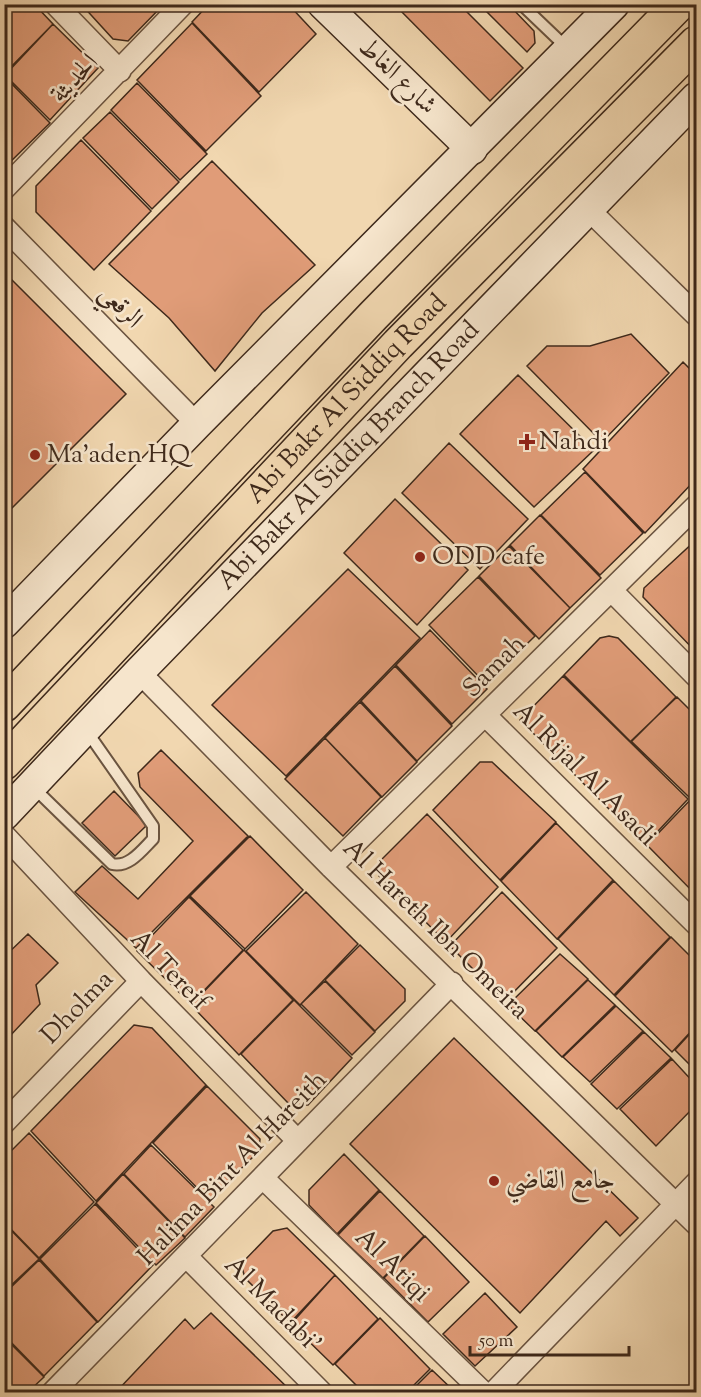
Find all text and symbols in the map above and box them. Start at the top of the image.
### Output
street label: شارع الغاط [349,30,445,125]
street label: الحديثة [42,46,108,112]
street label: الرقعي [87,276,150,340]
street label: Abi Bakr Al Siddiq Road [238,286,456,512]
street label: Abi Bakr Al Siddiq Branch Road [209,312,489,599]
place label: Nahdi [539,424,609,461]
marker: Nahdi [520,435,534,449]
place label: Ma'aden HQ [47,437,193,474]
marker: Ma'aden HQ [28,448,42,462]
place label: ODD cafe [432,539,545,576]
marker: ODD cafe [413,550,427,564]
street label: Samah [455,627,535,707]
street label: Al Rijal Al Asadi [503,694,665,856]
street label: Al Hareth Ibn Omeira [334,831,536,1029]
street label: Al Tereif [121,922,218,1021]
street label: Dholma [33,963,123,1053]
street label: Halima Bint Al Hareith [130,1063,336,1275]
place label: جامع القاضي [506,1163,615,1203]
marker: جامع القاضي [487,1174,501,1188]
street label: Al Atiqi [346,1220,438,1312]
street label: Al Madabi' [215,1248,329,1362]
scale bar [470,1319,629,1357]
text: 50 m [478,1329,514,1355]

